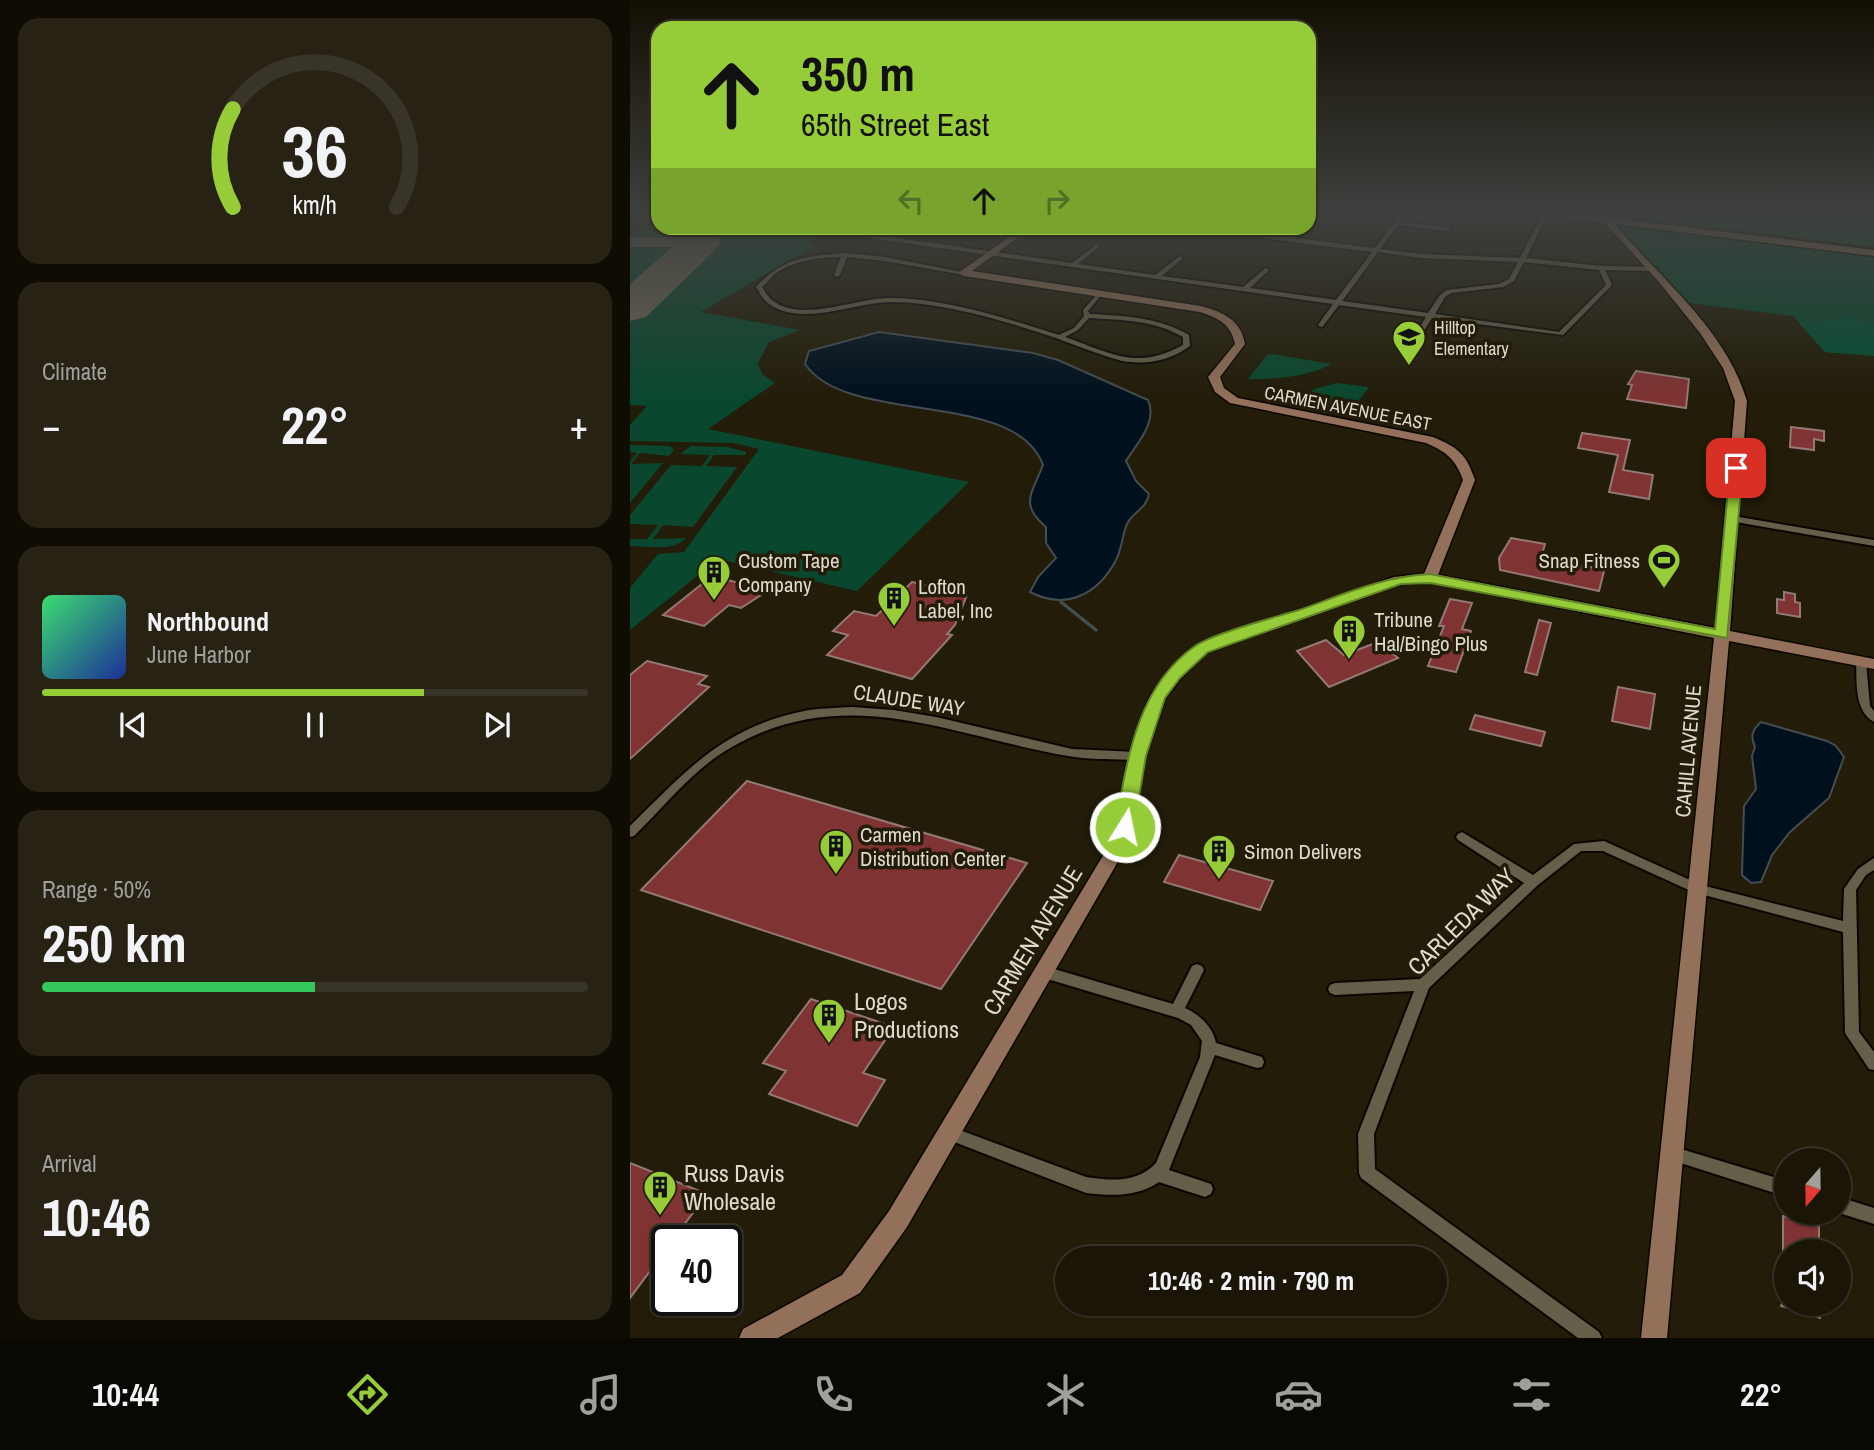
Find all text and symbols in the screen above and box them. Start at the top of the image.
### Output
text: 350 m [801,40,915,106]
icon: ahead [686,49,777,140]
text: 36 [282,102,348,200]
text: 65th Street East [801,103,989,146]
icon: left [892,182,930,220]
icon: ahead [965,182,1003,220]
icon: right [1038,182,1076,220]
text: km/h [293,188,337,222]
place label: Hilltop Elementary [1434,315,1509,361]
school or university icon: Hilltop Elementary [1390,318,1428,367]
text: Climate [42,356,107,387]
street label: CARMEN AVENUE EAST [1262,380,1434,436]
text: 22° [281,390,349,460]
text: − [42,400,60,451]
text: + [570,400,588,451]
pin [1706,438,1766,498]
icon: arrive [1717,449,1755,487]
sports icon: Snap Fitness [1645,541,1683,590]
place label: Custom Tape Company [738,546,840,599]
place label: Snap Fitness [1539,546,1640,575]
building icon: Custom Tape Company [695,553,733,602]
place label: Lofton Label, Inc [918,572,993,625]
building icon: Lofton Label, Inc [875,579,913,628]
text: Northbound [147,604,269,639]
place label: Tribune Hal/Bingo Plus [1374,605,1488,658]
building icon: Tribune Hal/Bingo Plus [1330,612,1368,661]
text: June Harbor [147,639,251,670]
street label: CLAUDE WAY [851,677,967,723]
street label: CAHILL AVENUE [1668,683,1708,819]
icon: previous [114,706,152,744]
icon: pause [296,706,334,744]
icon: next [478,706,516,744]
position arrow [1088,790,1162,864]
place label: Carmen Distribution Center [860,820,1006,873]
building icon: Carmen Distribution Center [817,827,855,876]
building icon: Simon Delivers [1200,832,1238,881]
place label: Simon Delivers [1244,837,1362,866]
street label: CARMEN AVENUE [975,859,1089,1021]
street label: CARLEDA WAY [1400,860,1522,982]
text: Range · 50% [42,874,151,905]
text: 250 km [42,908,187,978]
place label: Logos Productions [854,985,959,1045]
building icon: Logos Productions [810,996,848,1045]
text: Arrival [42,1148,97,1179]
north arrow [1774,1148,1852,1225]
map controls [1774,1148,1851,1316]
place label: Russ Davis Wholesale [684,1157,785,1217]
building icon: Russ Davis Wholesale [641,1168,679,1217]
text: 10:46 [42,1182,151,1252]
speed limit sign: 40 [651,1225,742,1316]
button: sound [1774,1239,1851,1316]
text: 10:46 · 2 min · 790 m [1148,1263,1354,1298]
icon: directions [343,1370,392,1419]
icon: music [576,1370,625,1419]
icon: phone [809,1370,858,1419]
icon: climate [1041,1370,1090,1419]
icon: car [1274,1370,1323,1419]
icon: filters [1507,1370,1556,1419]
text: 10:44 [92,1373,159,1416]
text: 22° [1740,1373,1782,1416]

